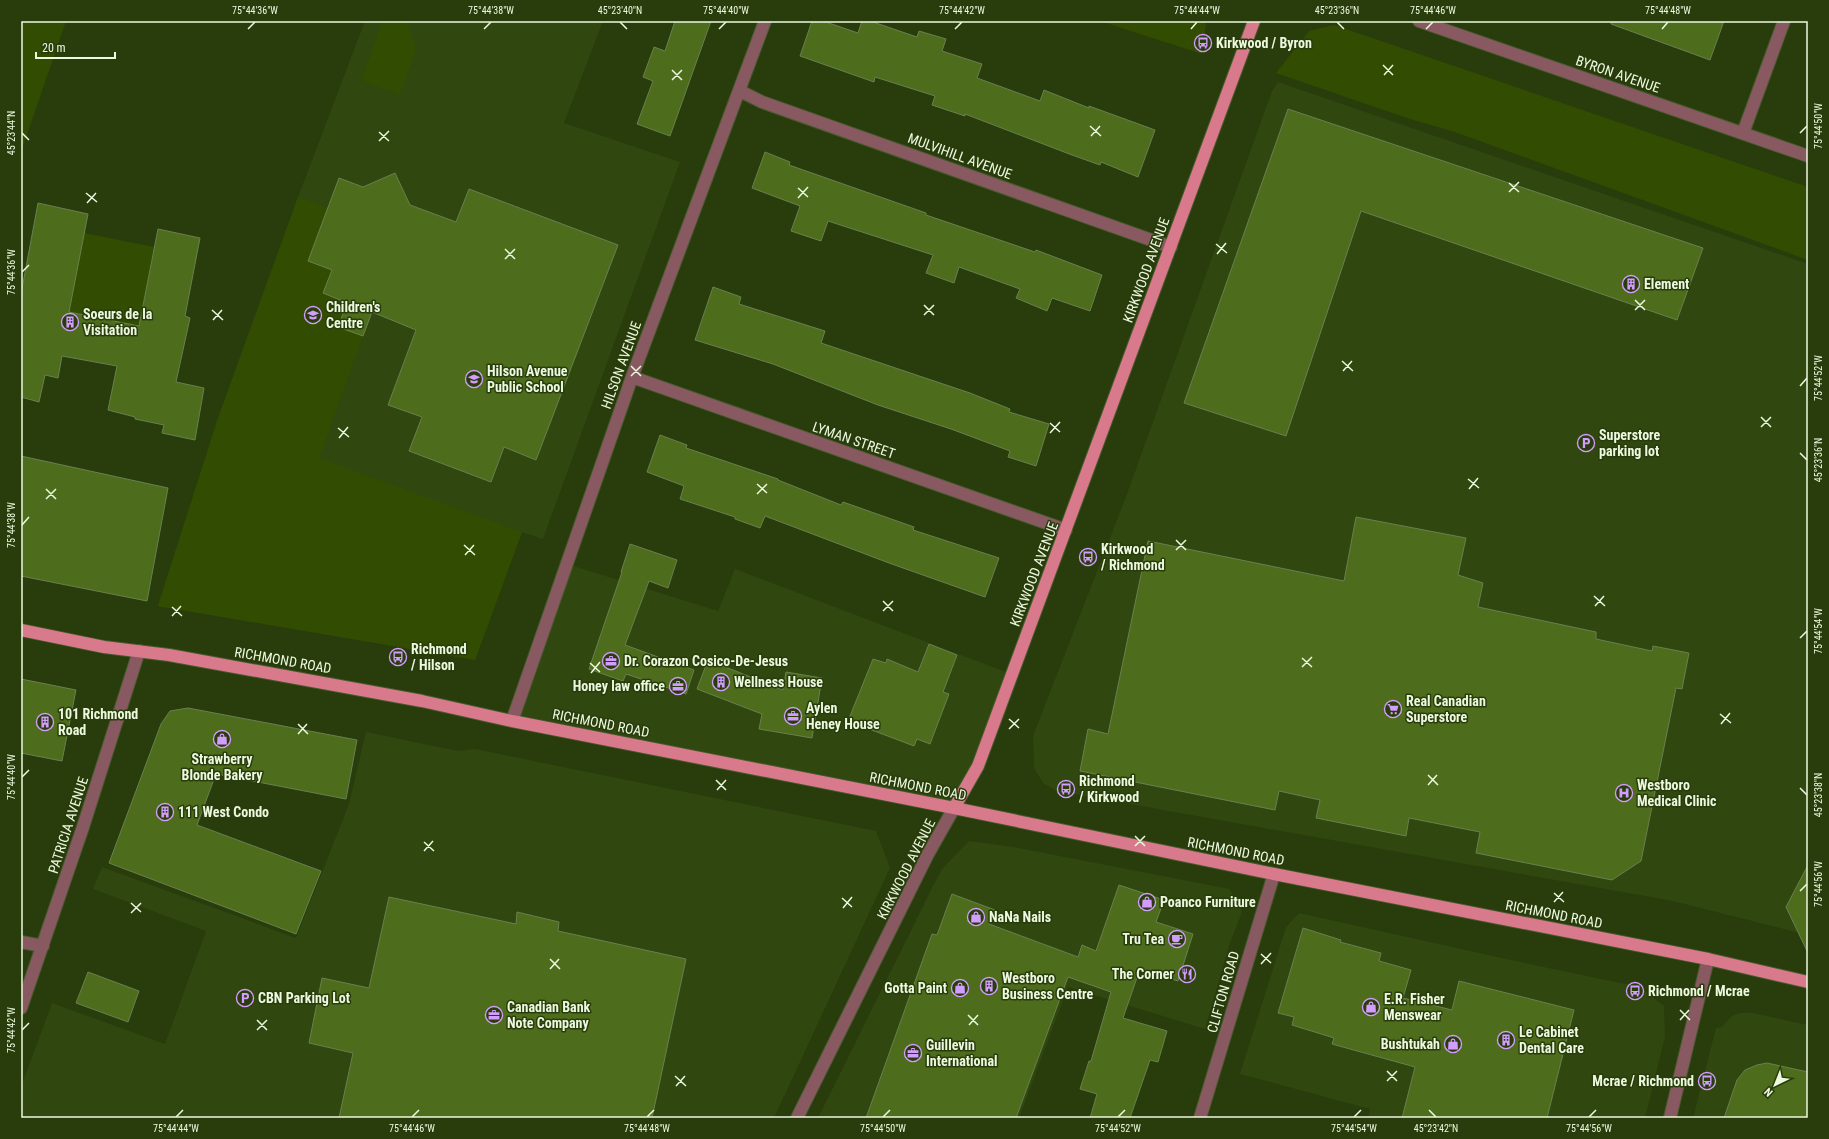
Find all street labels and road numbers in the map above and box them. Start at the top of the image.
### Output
street label: BYRON AVENUE [1574,52,1662,96]
street label: MULVIHILL AVENUE [906,130,1014,182]
street label: KIRKWOOD AVENUE [1120,215,1172,325]
street label: HILSON AVENUE [598,319,644,411]
street label: LYMAN STREET [811,418,897,462]
street label: KIRKWOOD AVENUE [1007,519,1061,629]
street label: RICHMOND ROAD [233,644,333,676]
street label: RICHMOND ROAD [551,706,651,740]
street label: RICHMOND ROAD [868,769,968,803]
street label: PATRICIA AVENUE [45,775,91,875]
street label: KIRKWOOD AVENUE [874,816,938,922]
street label: RICHMOND ROAD [1186,834,1286,868]
street label: RICHMOND ROAD [1504,897,1604,931]
street label: CLIFTON ROAD [1204,949,1242,1035]

